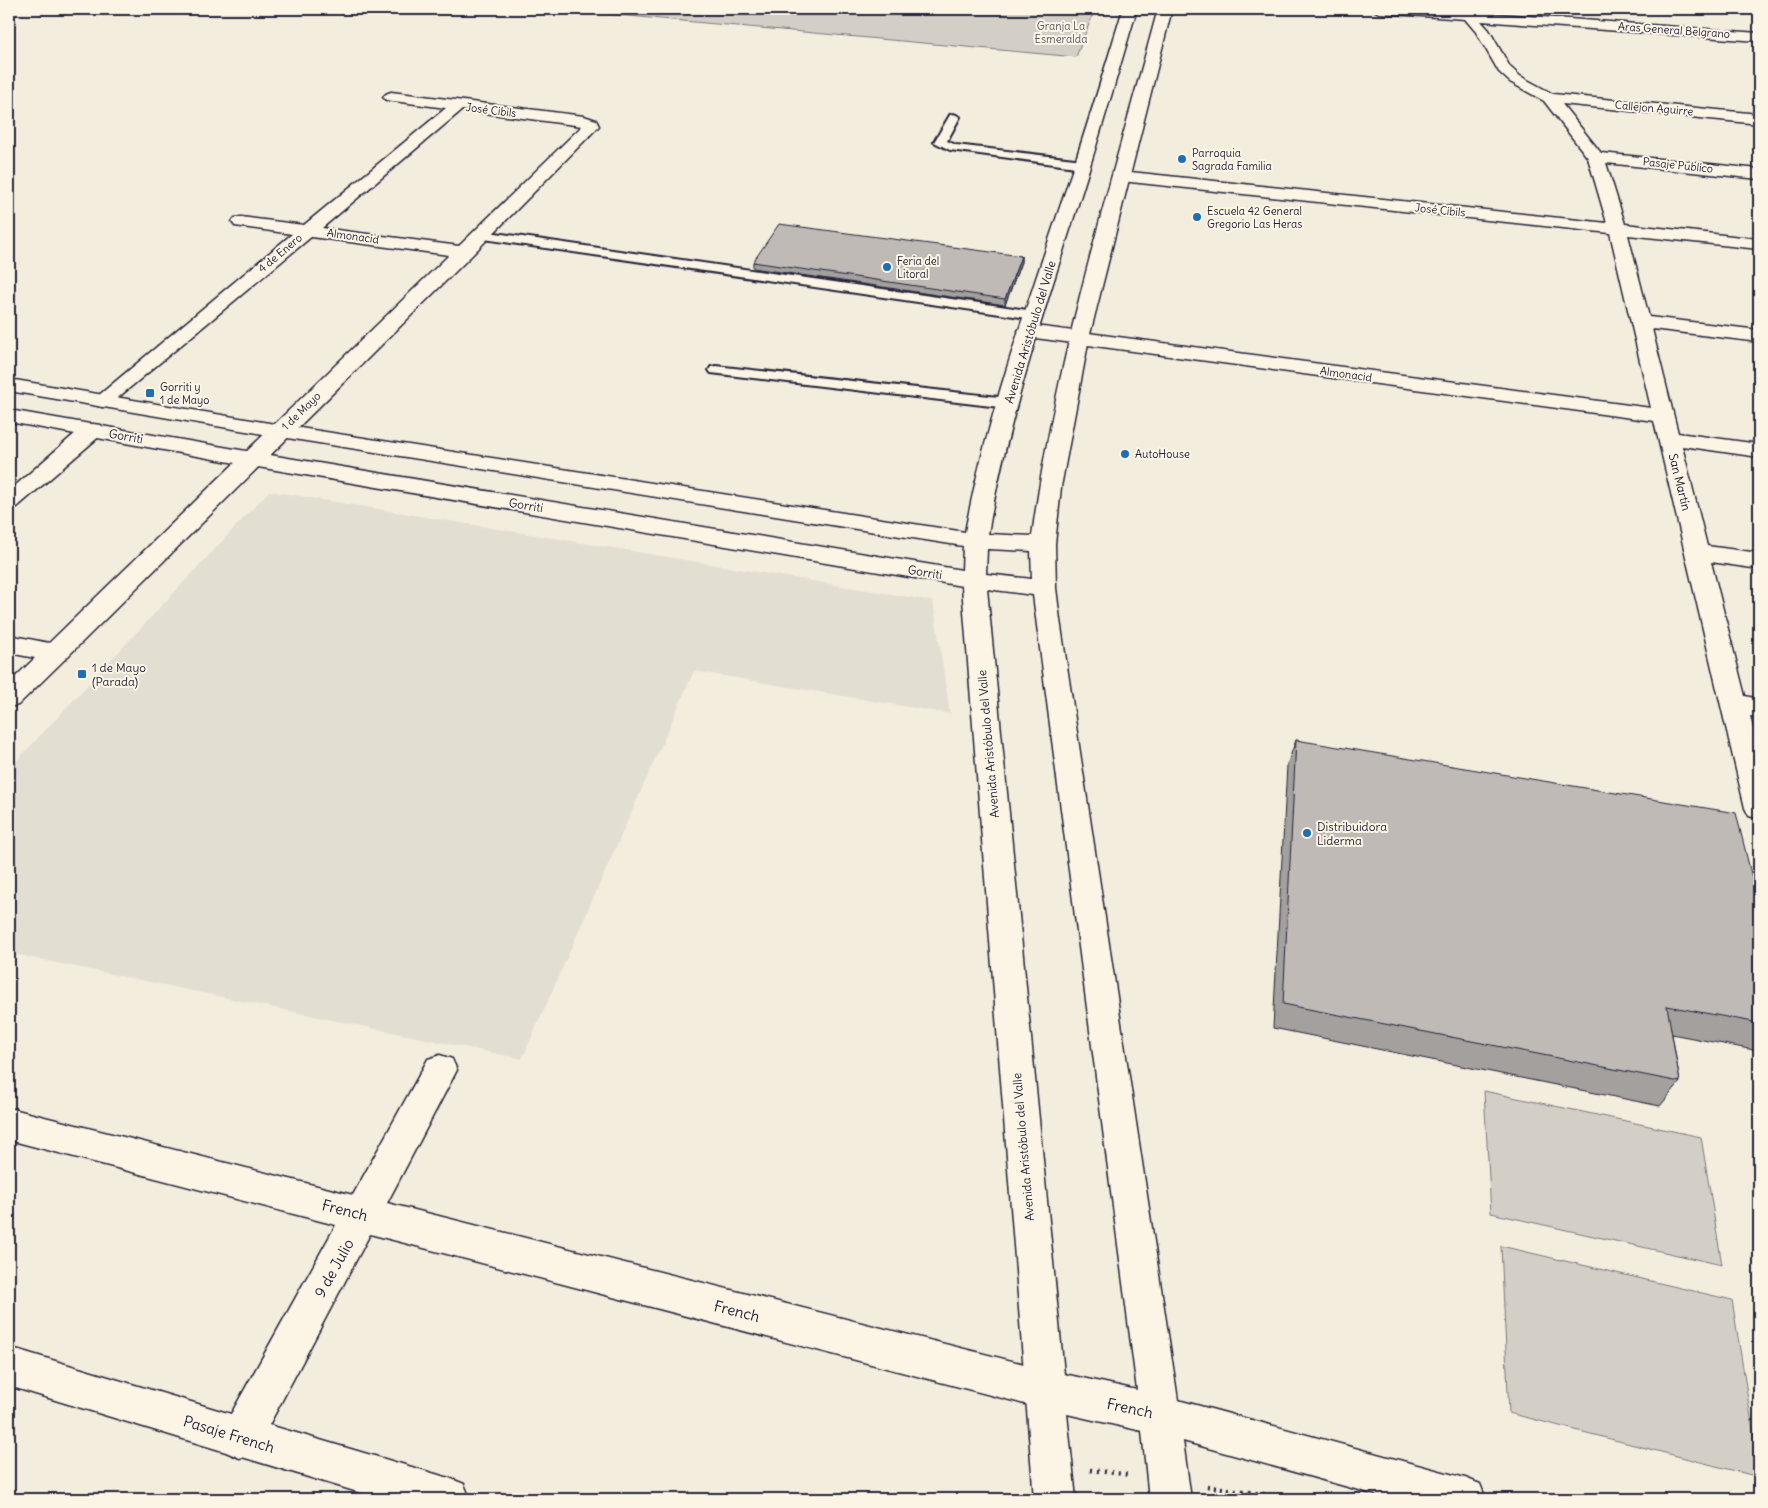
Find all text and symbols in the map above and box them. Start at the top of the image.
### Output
park label: Granja La Esmeralda [1035,19,1087,46]
street label: Aras General Belgrano [1618,19,1730,41]
street label: Callejon Aguirre [1614,98,1694,118]
street label: José Cibils [465,100,517,120]
place label: Parroquia Sagrada Familia [1192,146,1272,173]
marker: Parroquia Sagrada Familia [1176,153,1188,165]
street label: Pasaje Publico [1642,154,1714,176]
street label: José Cibils [1414,200,1466,220]
place label: Escuela 42 General Gregorio Las Heras [1207,204,1302,231]
marker: Escuela 42 General Gregorio Las Heras [1191,211,1203,223]
street label: Almonacid [326,225,380,247]
street label: 4 de Enero [255,231,305,275]
place label: Feria del Litoral [897,254,939,281]
street label: Avenida Aristóbulo del Valle [1001,259,1059,405]
marker: Feria del Litoral [881,261,893,273]
street label: Almonacid [1319,363,1373,385]
place label: Gorriti y 1 de Mayo [160,380,209,407]
marker: Gorriti y 1 de Mayo [144,387,156,399]
street label: 1 de Mayo [278,389,324,433]
street label: Gorriti [108,426,144,446]
place label: AutoHouse [1135,447,1190,461]
marker: AutoHouse [1119,448,1131,460]
street label: San Martín [1666,452,1694,512]
street label: Gorriti [508,495,544,515]
street label: Gorriti [907,562,943,582]
place label: 1 de Mayo (Parada) [92,660,146,689]
marker: 1 de Mayo (Parada) [76,668,88,680]
street label: Avenida Aristóbulo del Valle [974,669,1002,819]
place label: Distribuidora Liderma [1317,819,1387,848]
marker: Distribuidora Liderma [1301,827,1313,839]
street label: Avenida Aristóbulo del Valle [1009,1072,1037,1222]
street label: French [320,1195,370,1225]
street label: 9 de Julio [310,1235,358,1301]
street label: French [712,1296,762,1326]
street label: French [1105,1394,1155,1422]
street label: Pasaje French [181,1411,277,1457]

